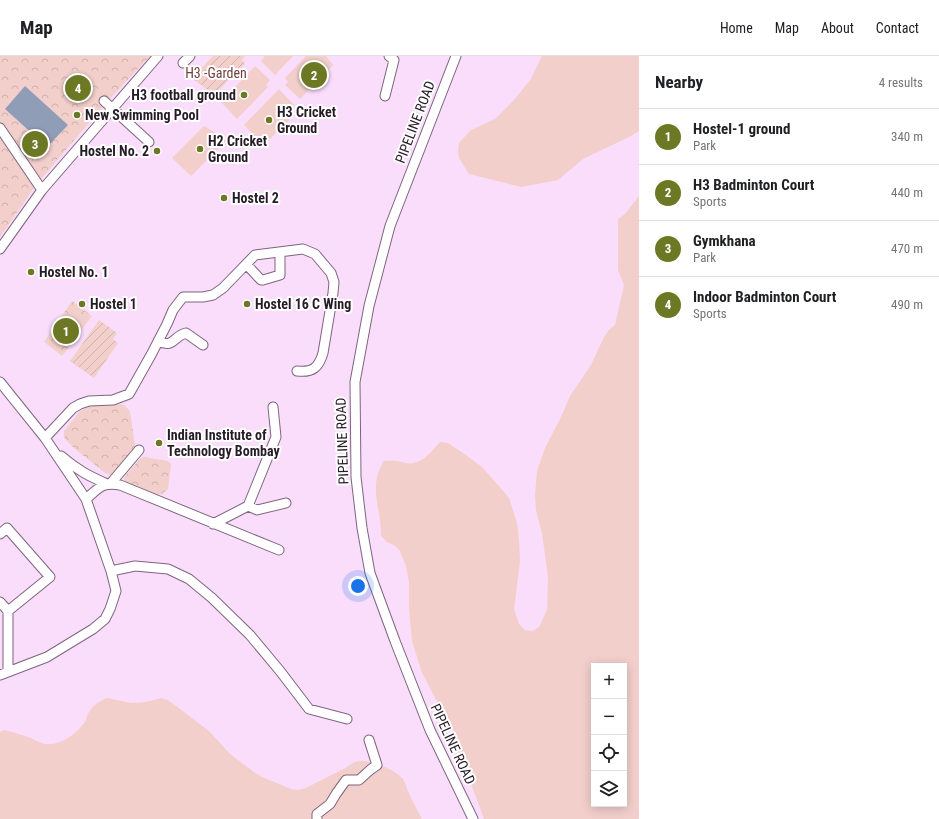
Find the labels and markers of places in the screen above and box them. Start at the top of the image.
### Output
pin: 2 [301,60,327,90]
pin: 4 [65,73,91,103]
place label: H3 football ground [131,87,236,103]
marker: H3 football ground [239,90,249,100]
place label: H3 Cricket Ground [277,104,336,136]
place label: New Swimming Pool [85,107,199,123]
marker: New Swimming Pool [72,110,82,120]
marker: H3 Cricket Ground [264,115,274,125]
pin: 3 [22,129,48,159]
place label: H2 Cricket Ground [208,133,267,165]
place label: Hostel No. 2 [79,143,149,159]
marker: H2 Cricket Ground [195,144,205,154]
marker: Hostel No. 2 [152,146,162,156]
place label: Hostel 2 [232,190,279,206]
marker: Hostel 2 [219,193,229,203]
place label: Hostel No. 1 [39,264,109,280]
marker: Hostel No. 1 [26,267,36,277]
place label: Hostel 1 [90,296,137,312]
place label: Hostel 16 C Wing [255,296,351,312]
marker: Hostel 1 [77,299,87,309]
marker: Hostel 16 C Wing [242,299,252,309]
pin: 1 [53,316,79,346]
place label: Indian Institute of Technology Bombay [167,427,281,459]
marker: Indian Institute of Technology Bombay [154,438,164,448]

